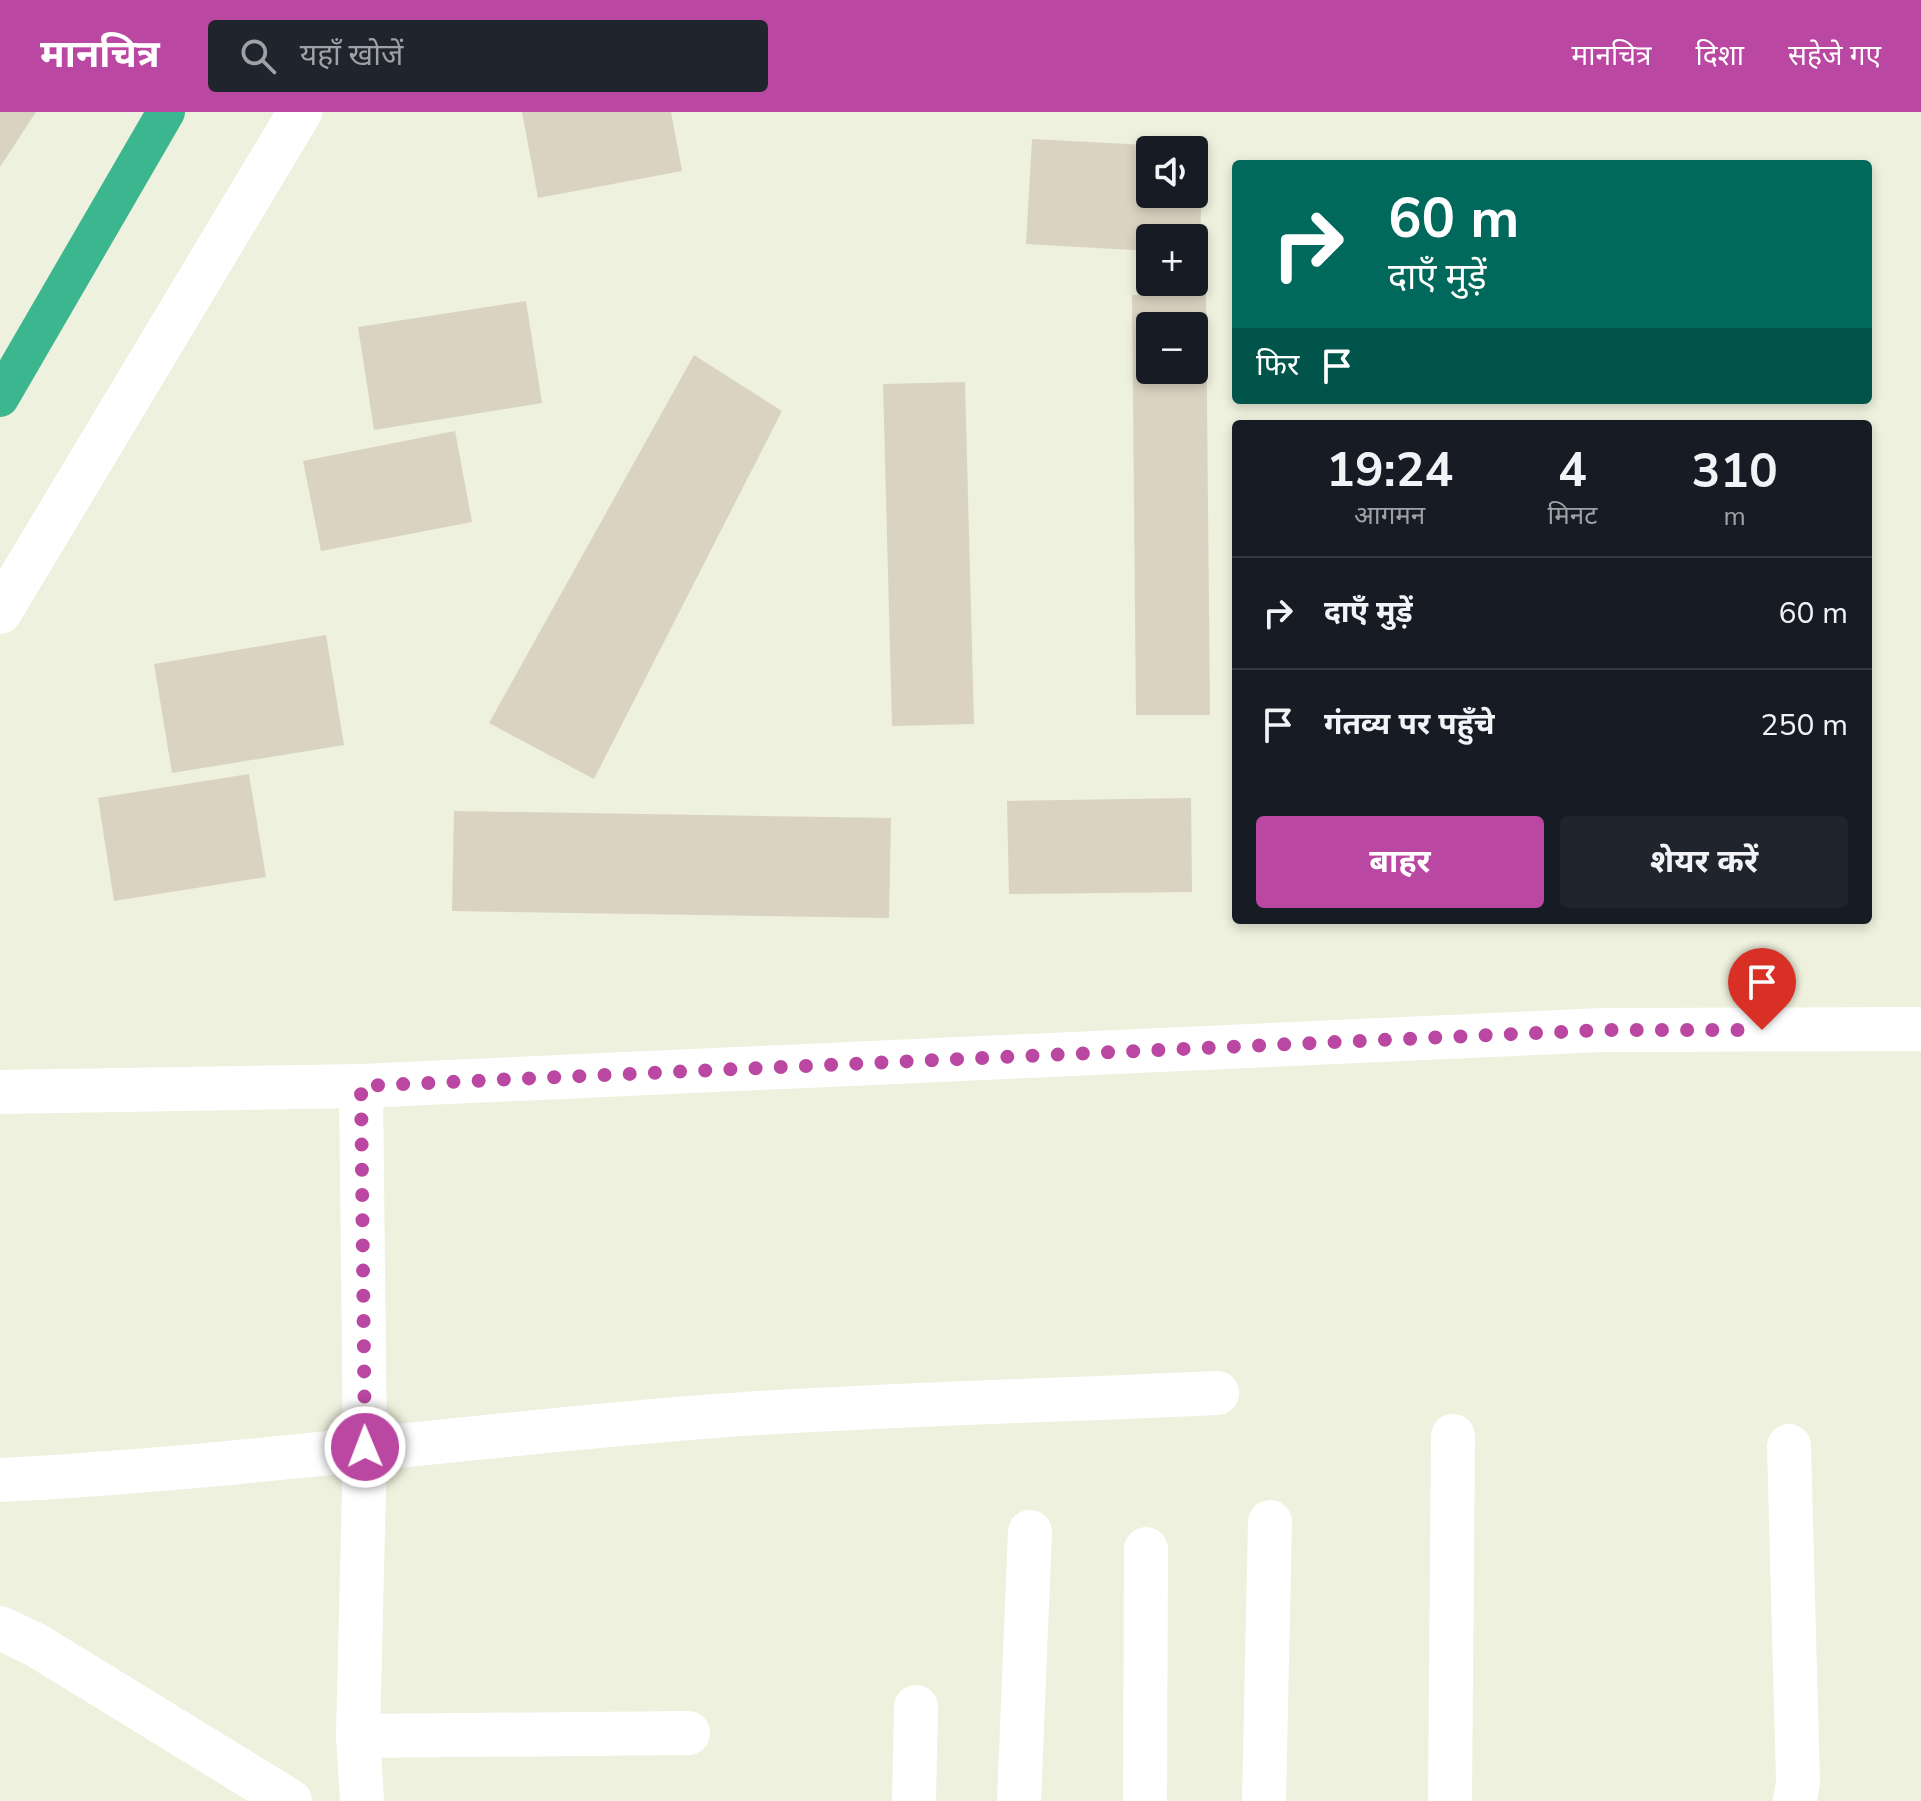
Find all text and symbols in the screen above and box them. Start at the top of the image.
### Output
search box [208,20,768,92]
text: मानचित्र [40,29,160,80]
icon: search [236,34,280,78]
text: यहाँ खोजें [300,35,403,76]
text: मानचित्र [1572,37,1652,75]
text: दिशा [1696,37,1744,75]
text: सहेजे गए [1788,37,1881,75]
map controls [1136,136,1208,384]
button: sound [1136,136,1208,208]
text: 60 m [1388,180,1519,257]
icon: right [1256,192,1360,296]
button: + [1136,224,1208,296]
text: दाएँ मुड़ें [1388,253,1486,302]
button: − [1136,312,1208,384]
icon: arrive [1315,344,1359,388]
text: फिर [1256,345,1299,386]
text: 19:24 [1326,437,1453,503]
text: 4 [1558,437,1587,503]
text: 310 [1691,438,1778,504]
text: आगमन [1354,498,1425,533]
text: मिनट [1547,498,1597,533]
text: m [1723,499,1746,534]
icon: right [1256,591,1300,635]
text: दाएँ मुड़ें [1324,592,1413,633]
text: 60 m [1779,593,1848,634]
icon: arrive [1256,703,1300,747]
text: गंतव्य पर पहुँचे [1324,704,1494,745]
text: 250 m [1761,705,1848,746]
button: बाहर [1256,816,1544,908]
button: शेयर करें [1560,816,1848,908]
pin [1728,948,1796,1030]
icon: arrive [1740,960,1784,1004]
position arrow [323,1405,407,1489]

